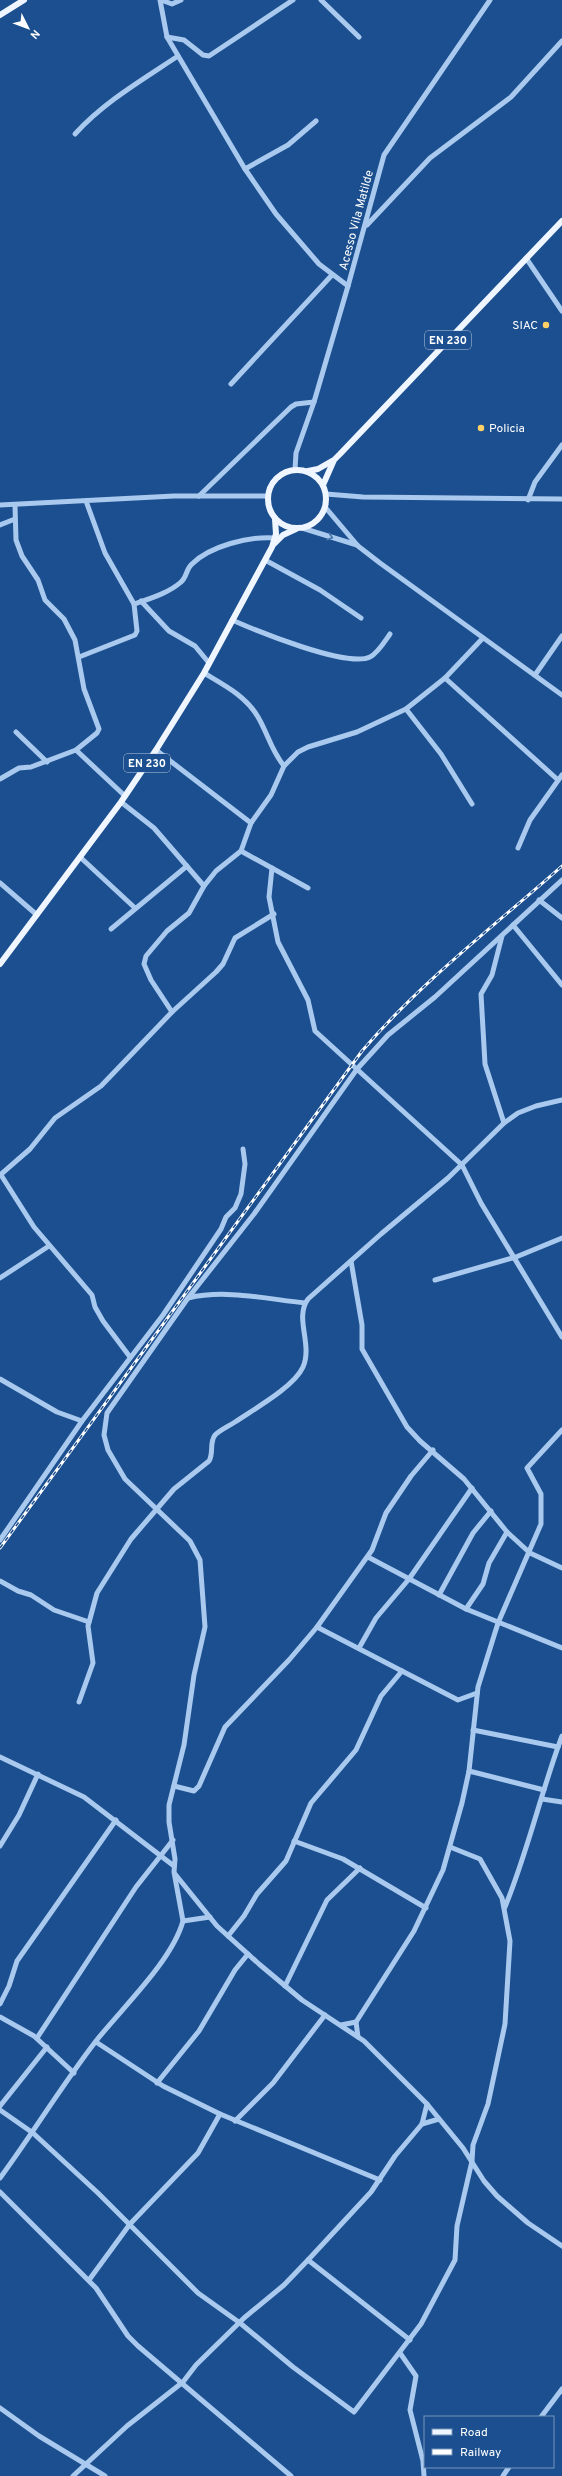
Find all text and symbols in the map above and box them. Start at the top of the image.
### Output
north arrow [8,8,48,48]
text: N [27,26,43,42]
street label: Acesso Vila Matilde [336,168,378,272]
place label: SIAC [512,318,538,334]
marker: SIAC [541,320,551,330]
road number: EN 230 [425,331,471,349]
place label: Policia [489,421,525,437]
marker: Policia [476,423,486,433]
one-way arrow [326,532,333,541]
road number: EN 230 [124,754,170,772]
legend [424,2416,554,2468]
text: Road [460,2425,488,2441]
text: Railway [460,2445,501,2461]

